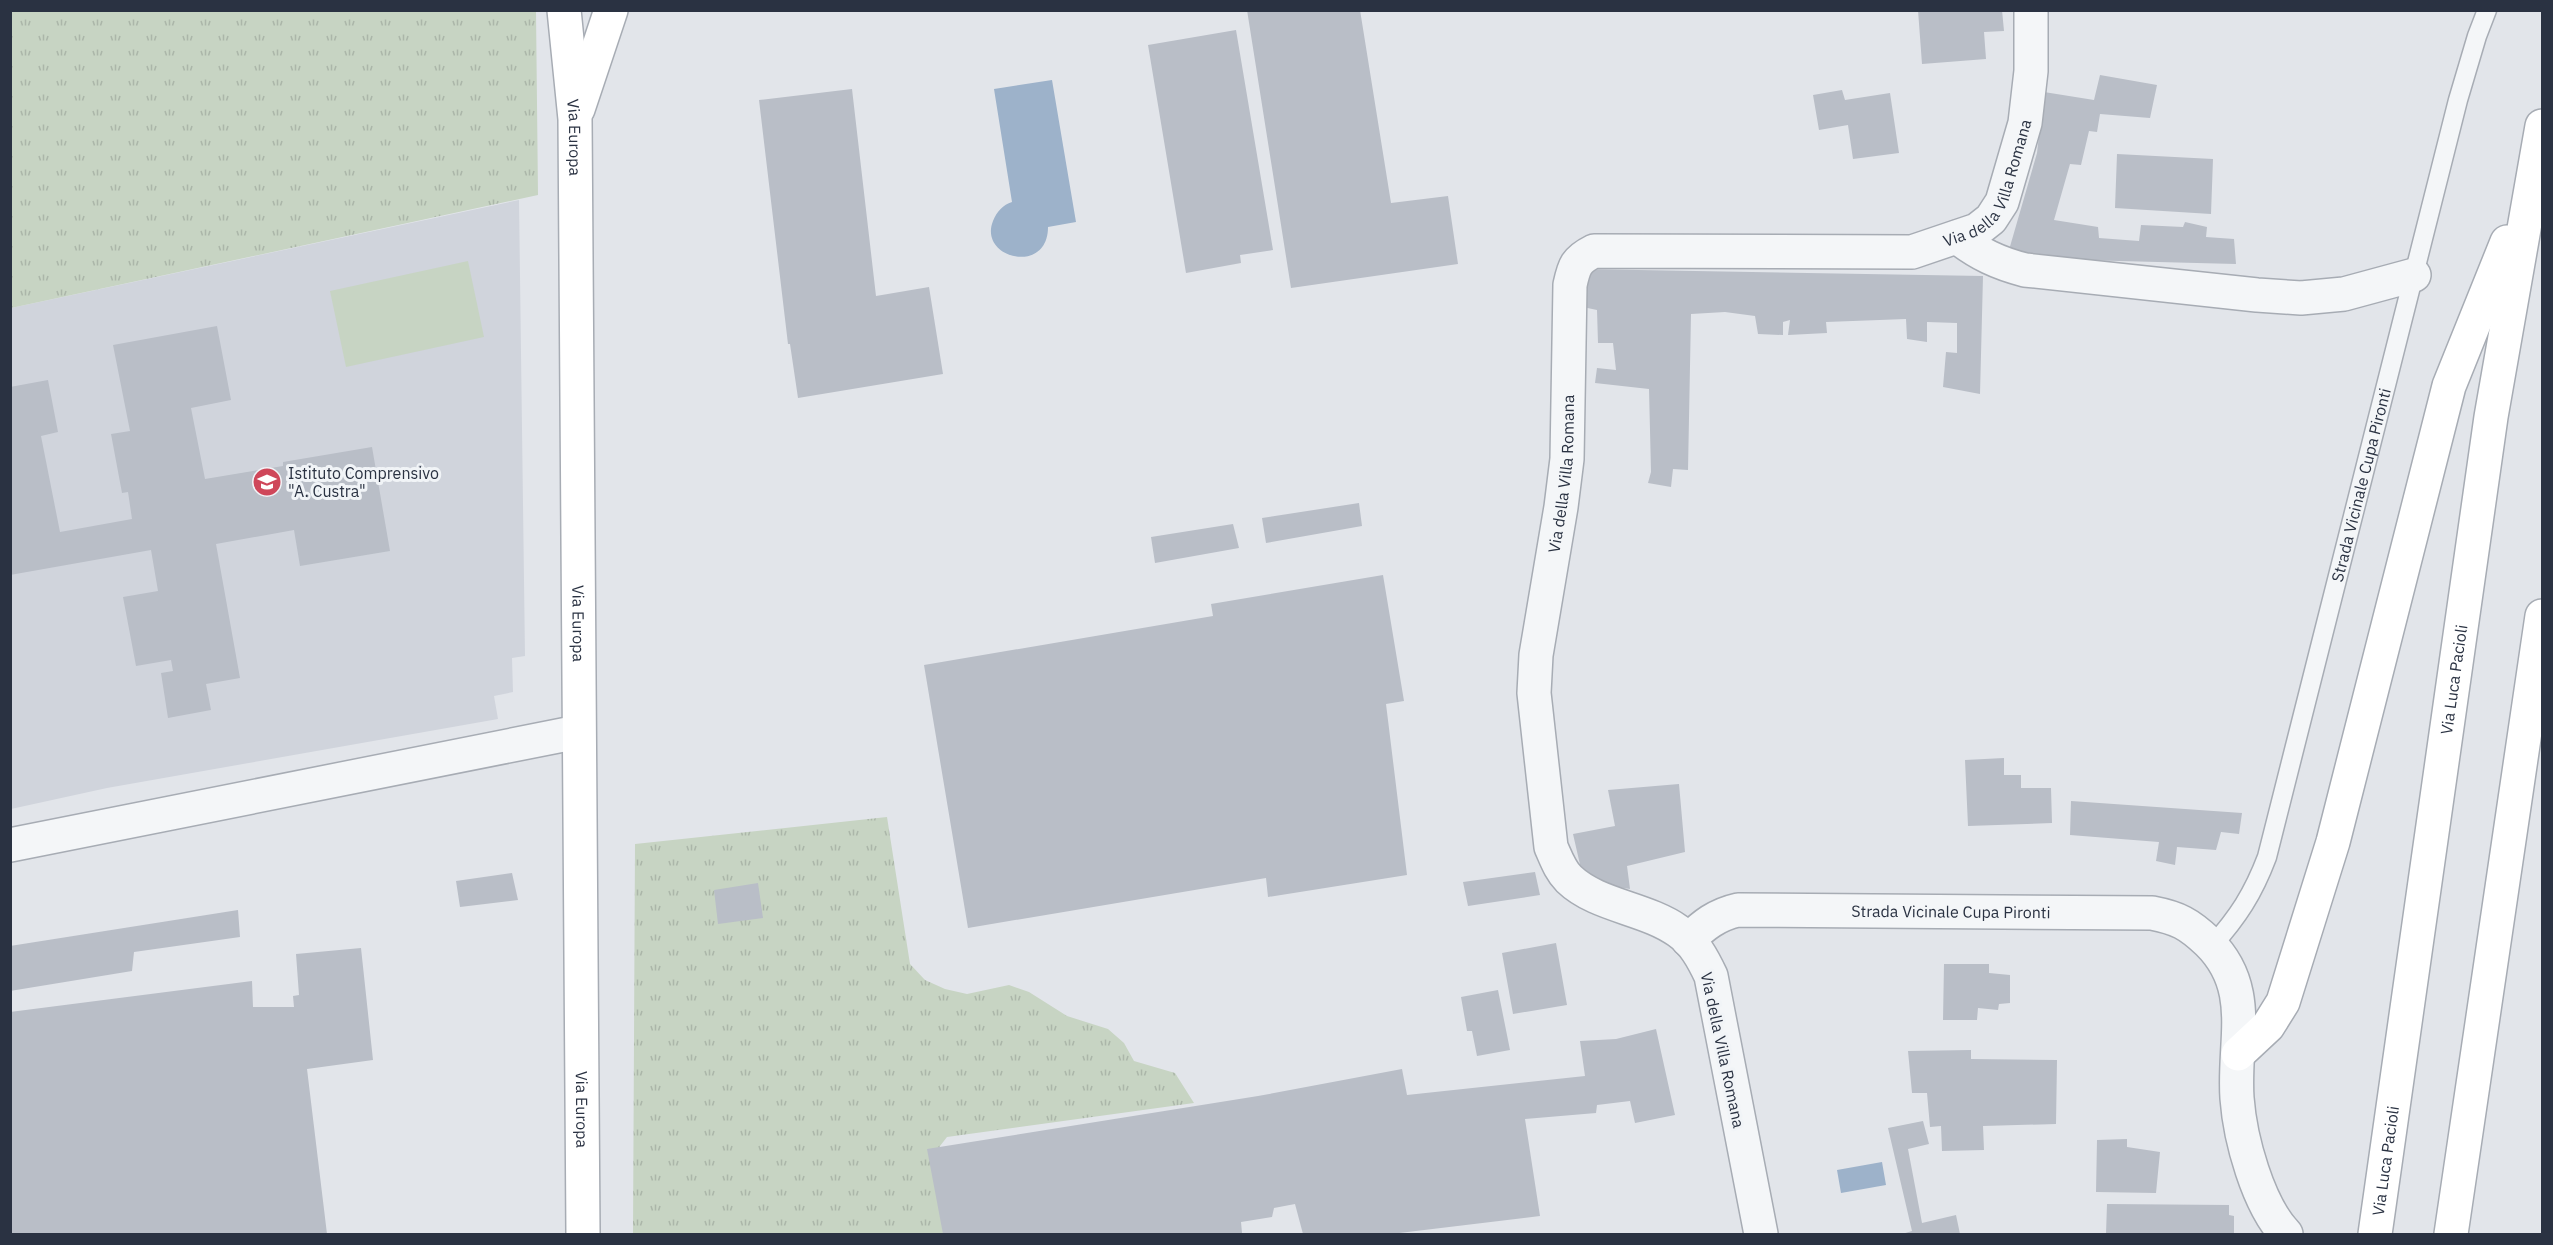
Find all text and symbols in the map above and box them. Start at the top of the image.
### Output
street label: Via Europa [563,98,585,177]
street label: Via della Villa Romana [1940,116,2036,251]
street label: Strada Vicinale Cupa Pironti [2327,386,2395,584]
street label: Via della Villa Romana [1543,394,1578,554]
place label: Istituto Comprensivo "A. Custra" [288,463,439,501]
school or university icon: Istituto Comprensivo "A. Custra" [251,466,283,498]
street label: Via Europa [568,585,589,663]
street label: Via Luca Pacioli [2436,623,2471,736]
street label: Strada Vicinale Cupa Pironti [1851,901,2051,922]
street label: Via della Villa Romana [1697,970,1749,1130]
street label: Via Europa [572,1071,592,1148]
street label: Via Luca Pacioli [2368,1104,2403,1217]

